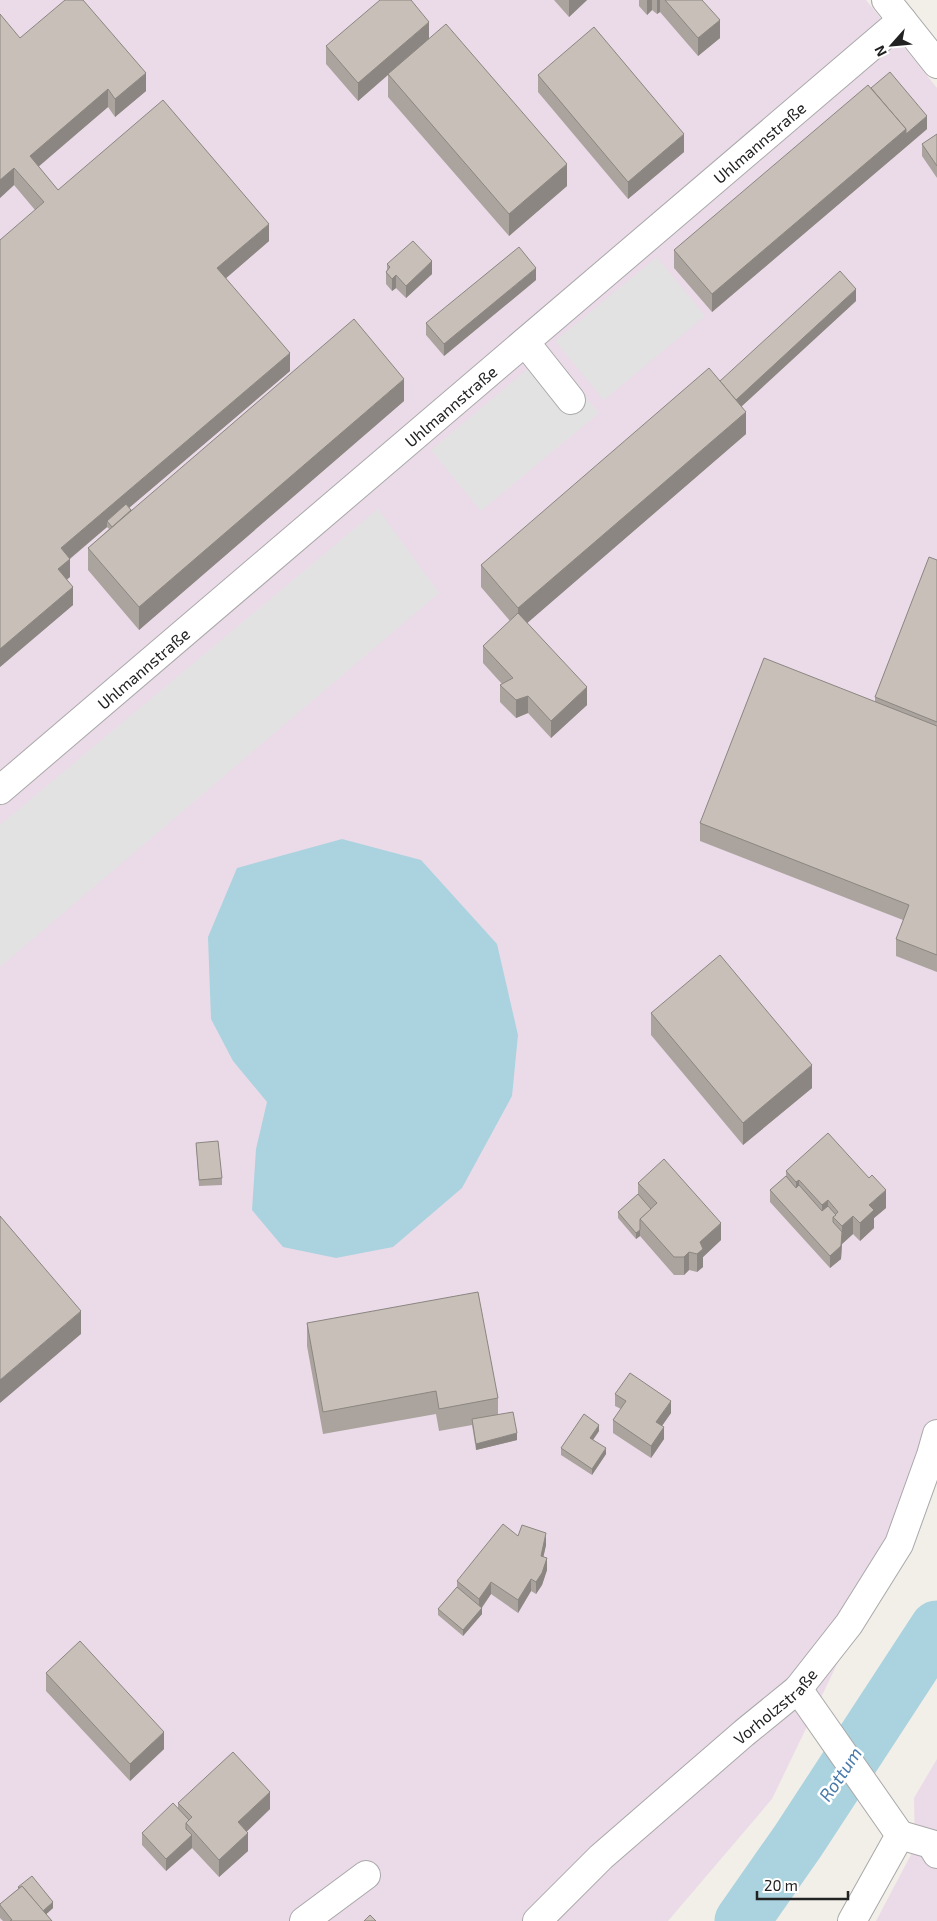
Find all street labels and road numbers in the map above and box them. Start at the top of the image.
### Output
street label: Uhlmannstraße [709,97,809,187]
street label: Uhlmannstraße [400,361,500,450]
street label: Uhlmannstraße [93,623,193,713]
street label: Vorholzstraße [729,1664,820,1748]

